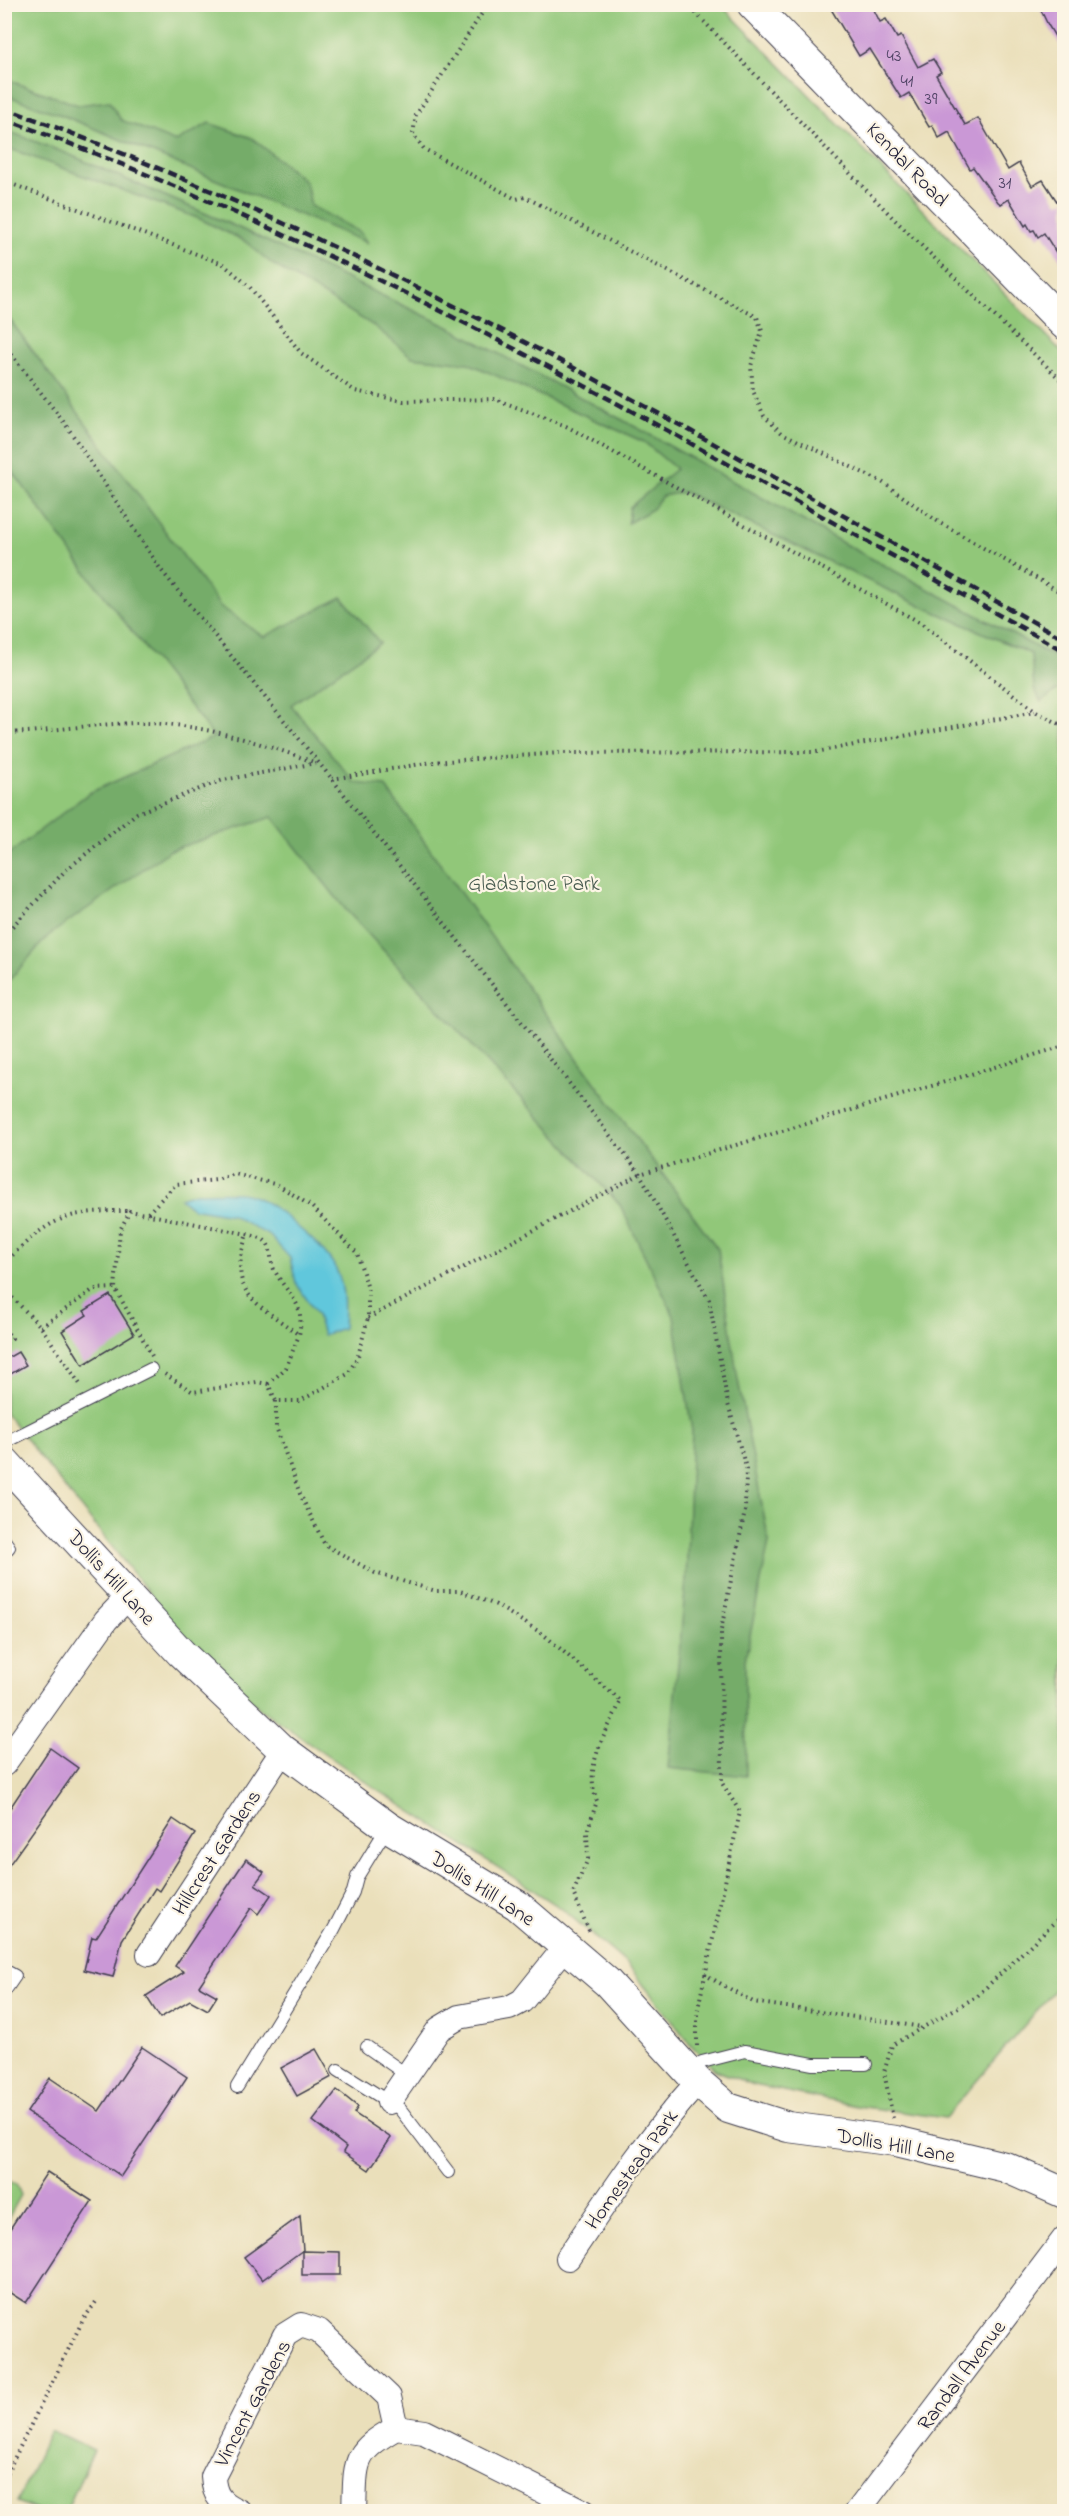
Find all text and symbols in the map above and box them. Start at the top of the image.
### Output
house number: 43 [887,44,901,70]
house number: 41 [900,69,914,95]
house number: 39 [925,87,938,113]
street label: Kendal Road [858,116,955,215]
house number: 31 [998,171,1012,197]
park label: Gladstone Park [468,870,601,900]
street label: Dollis Hill Lane [59,1523,162,1633]
street label: Hillcrest Gardens [166,1784,270,1922]
street label: Dollis Hill Lane [423,1844,541,1935]
street label: Homestead Park [579,2103,687,2237]
street label: Dollis Hill Lane [833,2122,958,2172]
street label: Randall Avenue [911,2314,1015,2438]
street label: Vincent Gardens [207,2335,300,2474]

